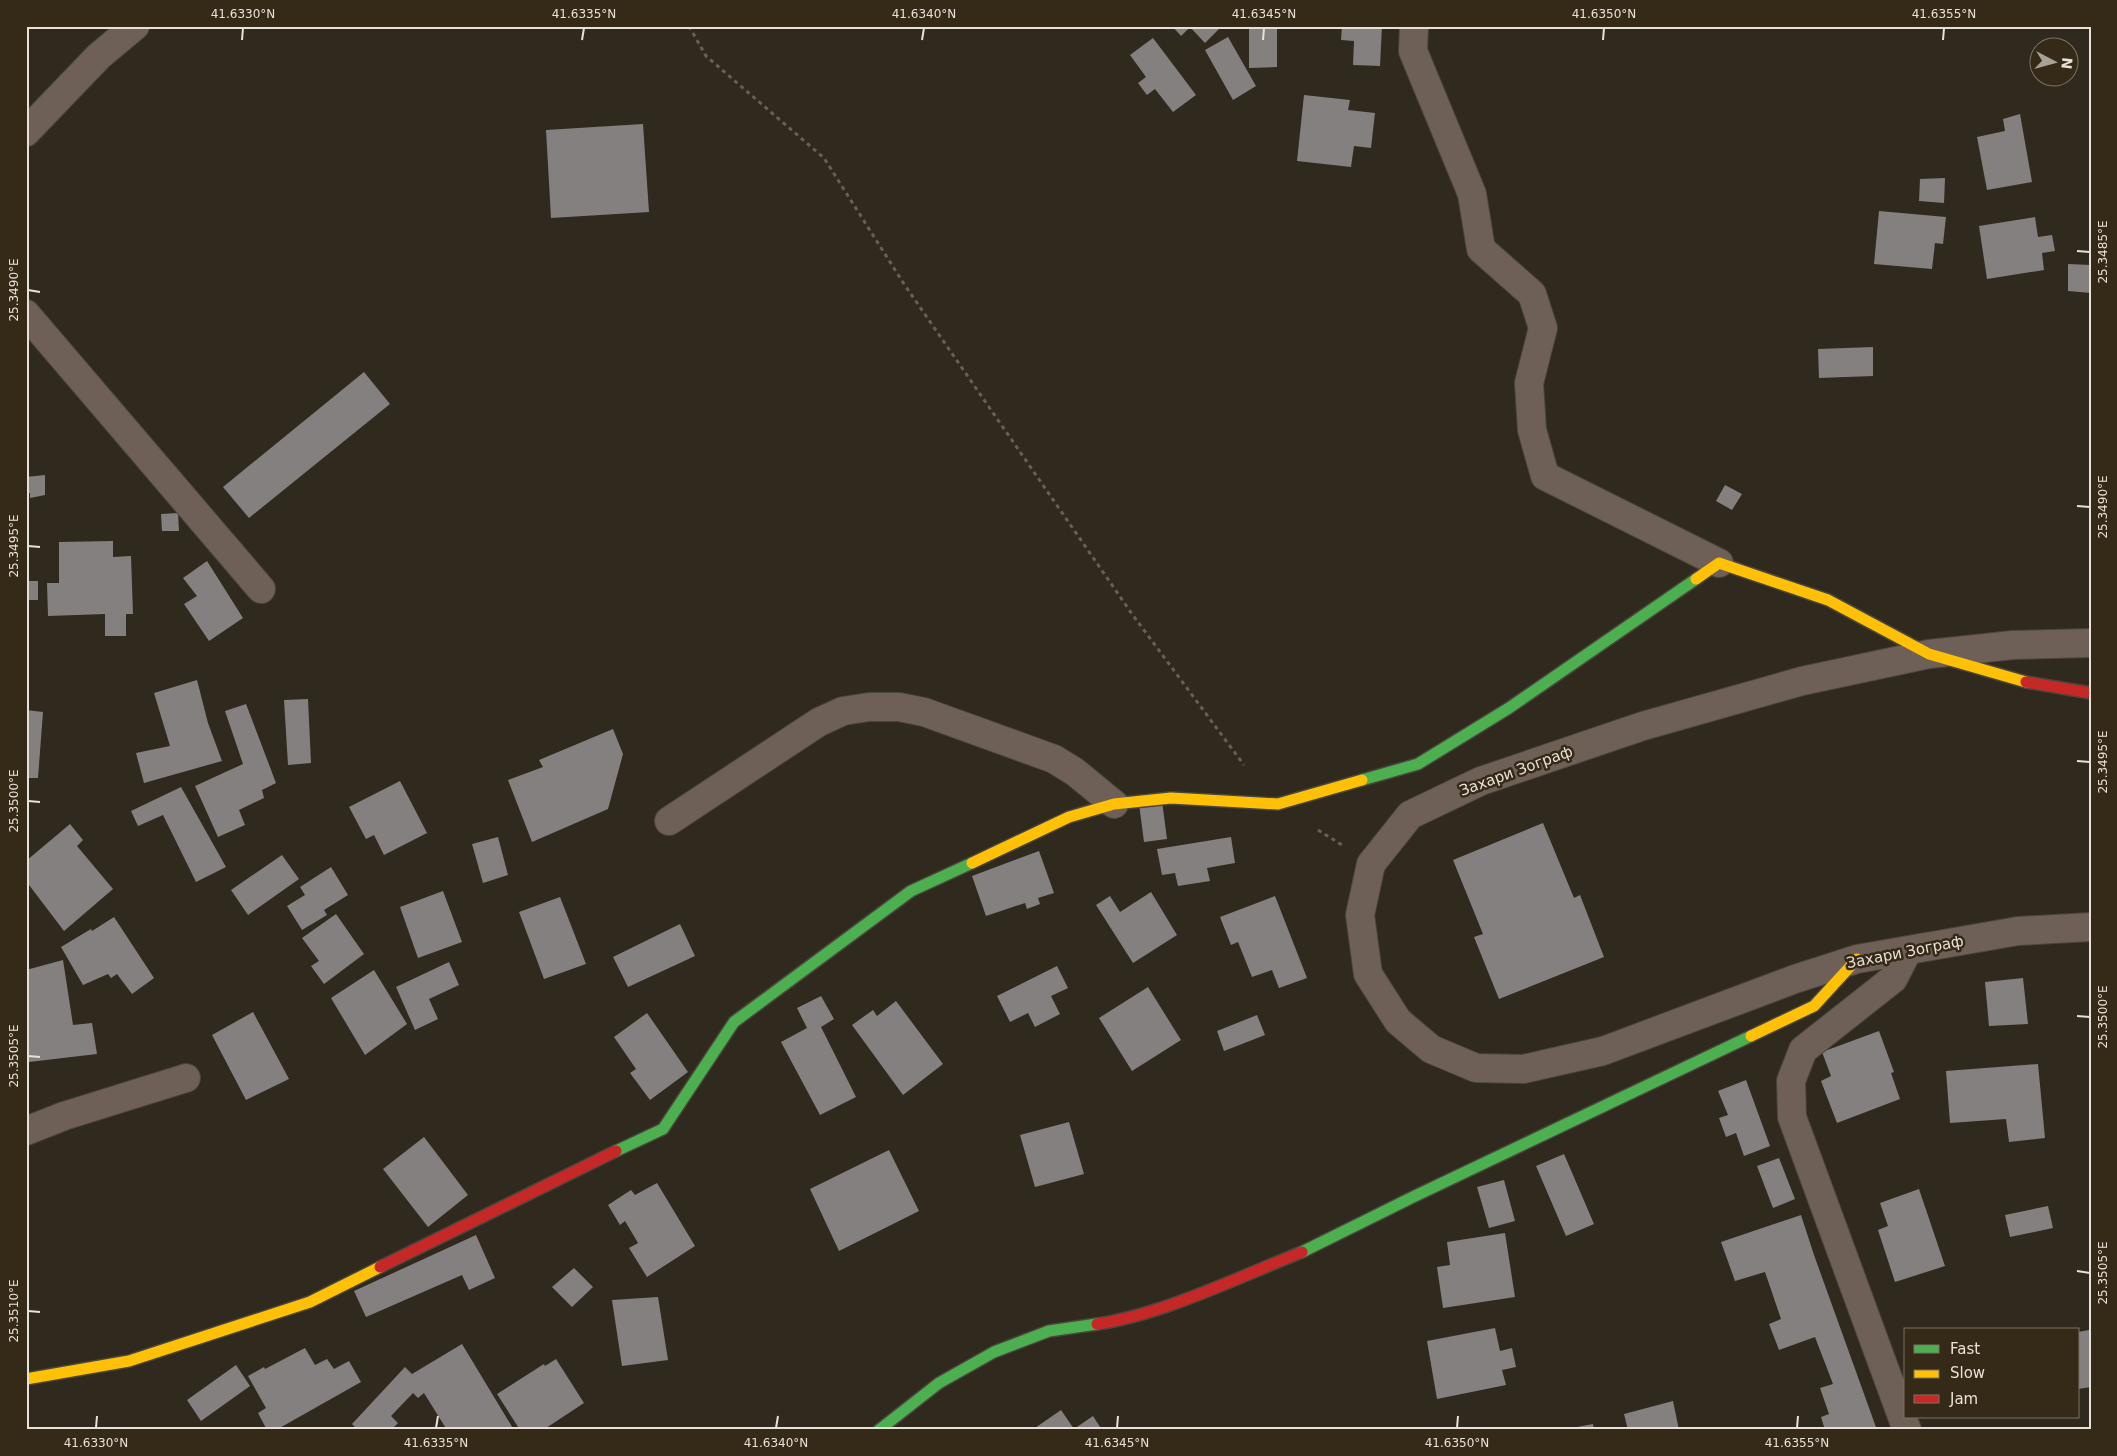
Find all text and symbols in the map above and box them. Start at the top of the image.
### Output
text: 41.6330°N [211,7,275,21]
text: 41.6335°N [552,7,616,21]
text: 41.6340°N [892,7,956,21]
text: 41.6345°N [1232,7,1296,21]
text: 41.6350°N [1572,7,1636,21]
text: 41.6355°N [1912,7,1976,21]
north arrow [2030,38,2080,88]
text: N [2058,57,2075,70]
text: 25.3485°E [2096,220,2110,284]
text: 25.3490°E [7,258,21,322]
text: 25.3490°E [2096,475,2110,539]
text: 25.3495°E [7,514,21,578]
text: 25.3495°E [2096,730,2110,794]
street label: Захари Зограф [1457,742,1575,800]
text: 25.3500°E [7,769,21,833]
street label: Захари Зограф [1845,932,1965,972]
text: 25.3500°E [2096,985,2110,1049]
text: 25.3505°E [7,1024,21,1088]
text: 25.3505°E [2096,1241,2110,1305]
text: 25.3510°E [7,1279,21,1343]
legend [1904,1328,2080,1418]
text: Fast [1950,1340,1980,1358]
text: Slow [1950,1364,1985,1382]
text: Jam [1949,1390,1978,1408]
text: 41.6330°N [64,1436,128,1450]
text: 41.6335°N [404,1436,468,1450]
text: 41.6340°N [744,1436,808,1450]
text: 41.6345°N [1085,1436,1149,1450]
text: 41.6350°N [1425,1436,1489,1450]
text: 41.6355°N [1765,1436,1829,1450]

